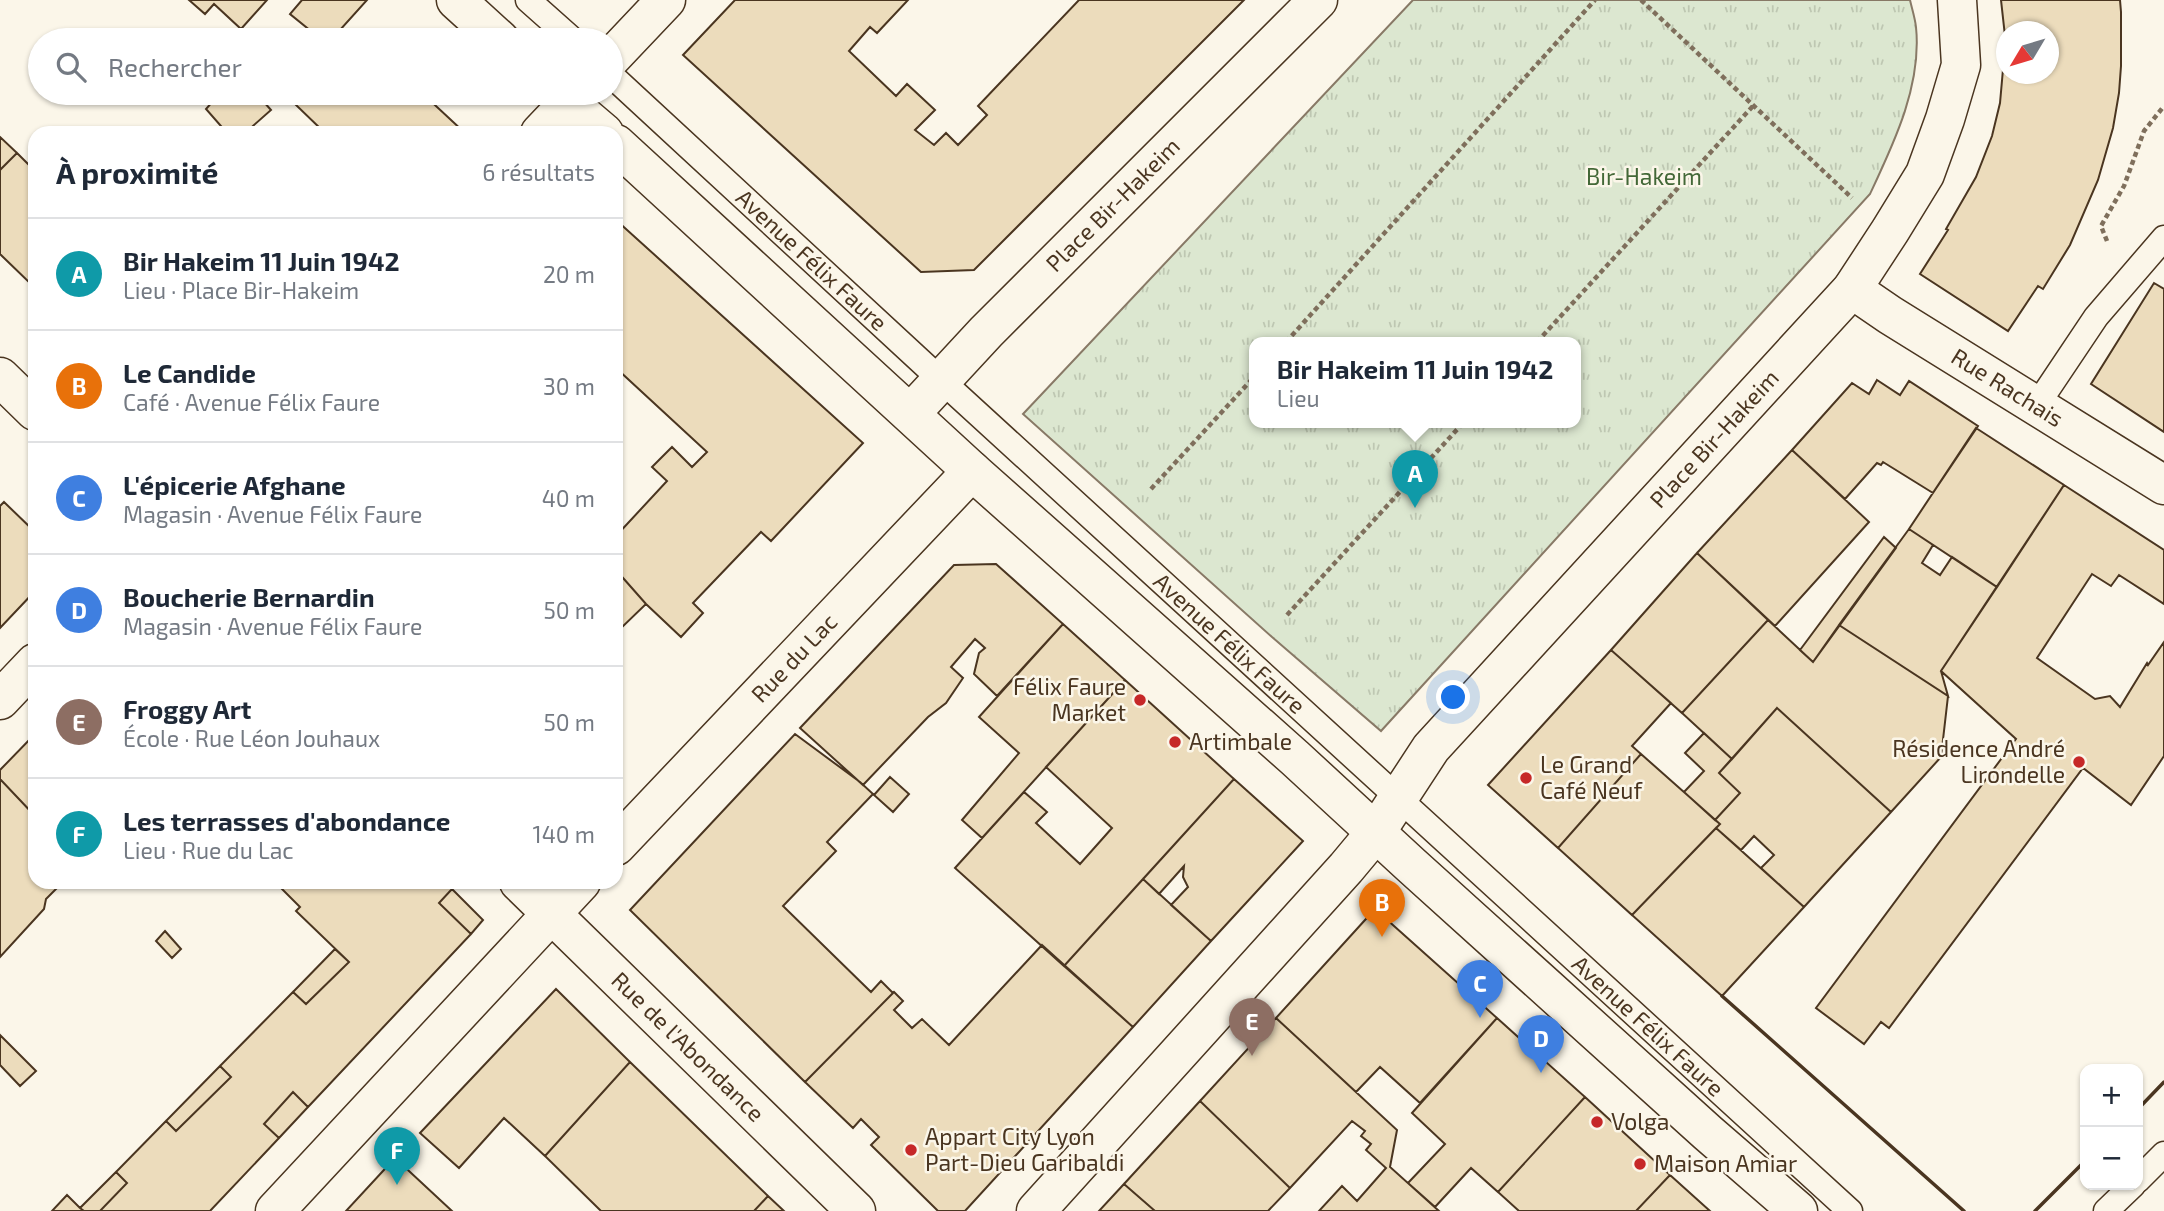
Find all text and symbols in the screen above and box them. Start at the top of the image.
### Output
north arrow [1996,21,2059,84]
search box [28,28,623,105]
icon: search [52,48,90,86]
text: Rechercher [108,51,242,82]
street label: Place Bir-Hakeim [1040,132,1185,277]
text: À proximité [56,154,218,190]
text: 6 résultats [482,158,595,186]
park label: Bir-Hakeim [1586,162,1702,190]
street label: Avenue Félix Faure [731,183,893,336]
text: Bir Hakeim 11 Juin 1942 [123,245,400,276]
text: A [71,260,87,288]
text: 20 m [543,260,595,288]
text: Lieu · Place Bir-Hakeim [123,276,359,304]
popup [1249,337,1581,428]
street label: Rue Rachais [1947,342,2069,432]
text: Bir Hakeim 11 Juin 1942 [1277,353,1553,384]
text: Le Candide [123,357,256,388]
street label: Place Bir-Hakeim [1643,363,1784,513]
text: B [72,372,86,400]
text: 30 m [543,372,595,400]
text: Lieu [1277,384,1320,412]
text: Café · Avenue Félix Faure [123,388,380,416]
pin: A [1392,450,1438,508]
text: L'épicerie Afghane [123,469,346,500]
text: C [72,484,86,512]
text: 40 m [542,484,595,512]
text: Magasin · Avenue Félix Faure [123,500,422,528]
street label: Avenue Félix Faure [1148,567,1312,719]
text: Boucherie Bernardin [123,581,375,612]
text: D [71,596,87,624]
text: 50 m [544,596,595,624]
street label: Rue du Lac [745,607,842,708]
text: Magasin · Avenue Félix Faure [123,612,422,640]
place label: Félix Faure Market [1013,672,1126,726]
your location [1436,680,1470,714]
marker: Félix Faure Market [1132,692,1148,708]
text: Froggy Art [123,693,251,724]
text: E [72,708,86,736]
text: 50 m [544,708,595,736]
text: École · Rue Léon Jouhaux [123,724,380,752]
place label: Artimbale [1189,727,1292,755]
marker: Artimbale [1167,734,1183,750]
place label: Résidence André Lirondelle [1892,734,2065,788]
place label: Le Grand Café Neuf [1540,750,1643,804]
marker: Résidence André Lirondelle [2071,754,2087,770]
marker: Le Grand Café Neuf [1518,770,1534,786]
text: Les terrasses d'abondance [123,805,450,836]
text: F [73,820,85,848]
text: 140 m [533,820,595,848]
text: Lieu · Rue du Lac [123,836,294,864]
pin: B [1359,879,1405,937]
street label: Avenue Félix Faure [1567,949,1730,1102]
pin: C [1457,960,1503,1018]
street label: Rue de l'Abondance [606,965,771,1127]
pin: E [1229,998,1275,1056]
pin: D [1518,1015,1564,1073]
map controls [2080,1064,2143,1190]
button: + [2080,1064,2143,1127]
place label: Volga [1611,1107,1669,1135]
marker: Volga [1589,1114,1605,1130]
place label: Appart City Lyon Part-Dieu Garibaldi [925,1122,1124,1176]
pin: F [374,1127,420,1185]
button: − [2080,1127,2143,1190]
marker: Appart City Lyon Part-Dieu Garibaldi [903,1142,919,1158]
place label: Maison Amiar [1654,1149,1797,1177]
marker: Maison Amiar [1632,1156,1648,1172]

